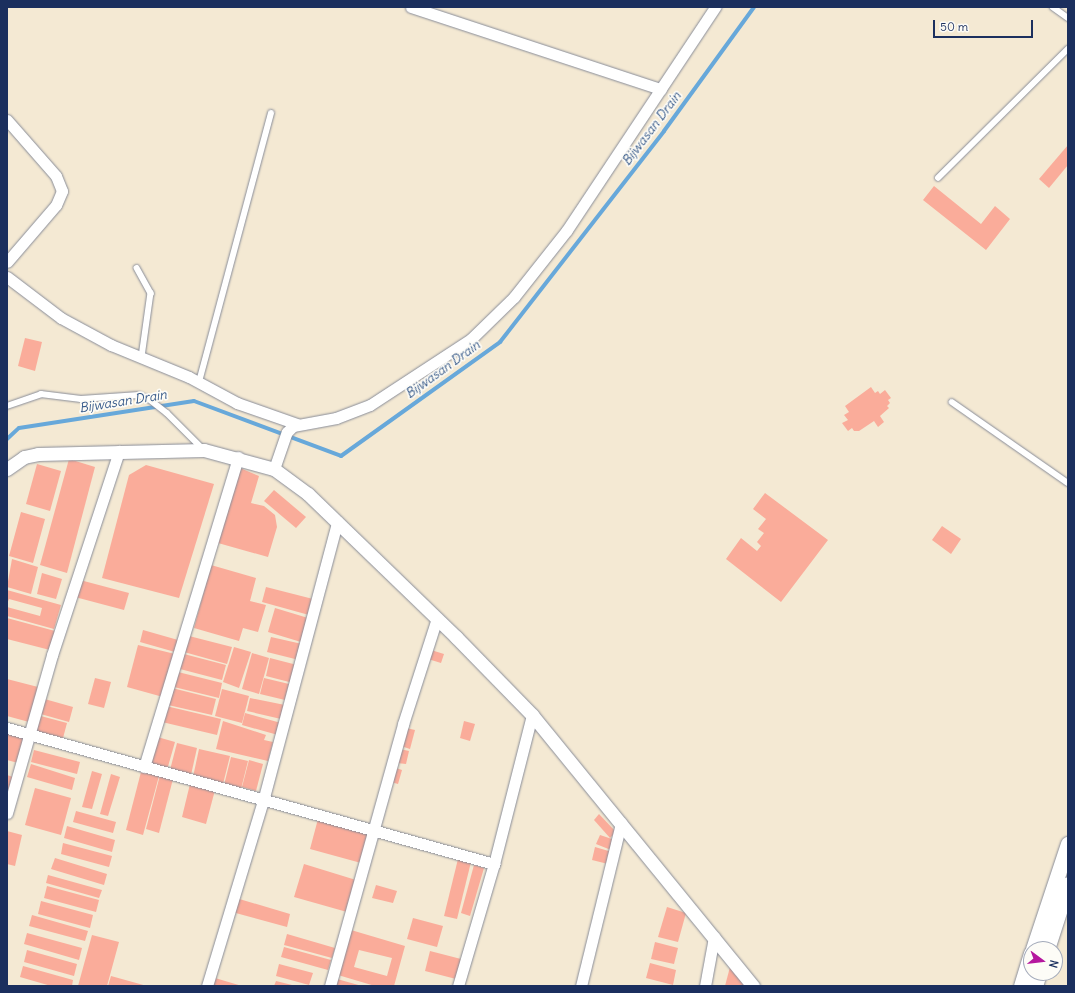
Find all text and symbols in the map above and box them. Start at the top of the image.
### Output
scale bar [935,12,1035,38]
text: 50 m [940,19,968,34]
water label: Bijwasan Drain [619,89,685,169]
water label: Bijwasan Drain [403,338,483,402]
water label: Bijwasan Drain [78,387,168,417]
north arrow [1023,941,1063,981]
text: N [1046,958,1061,969]

